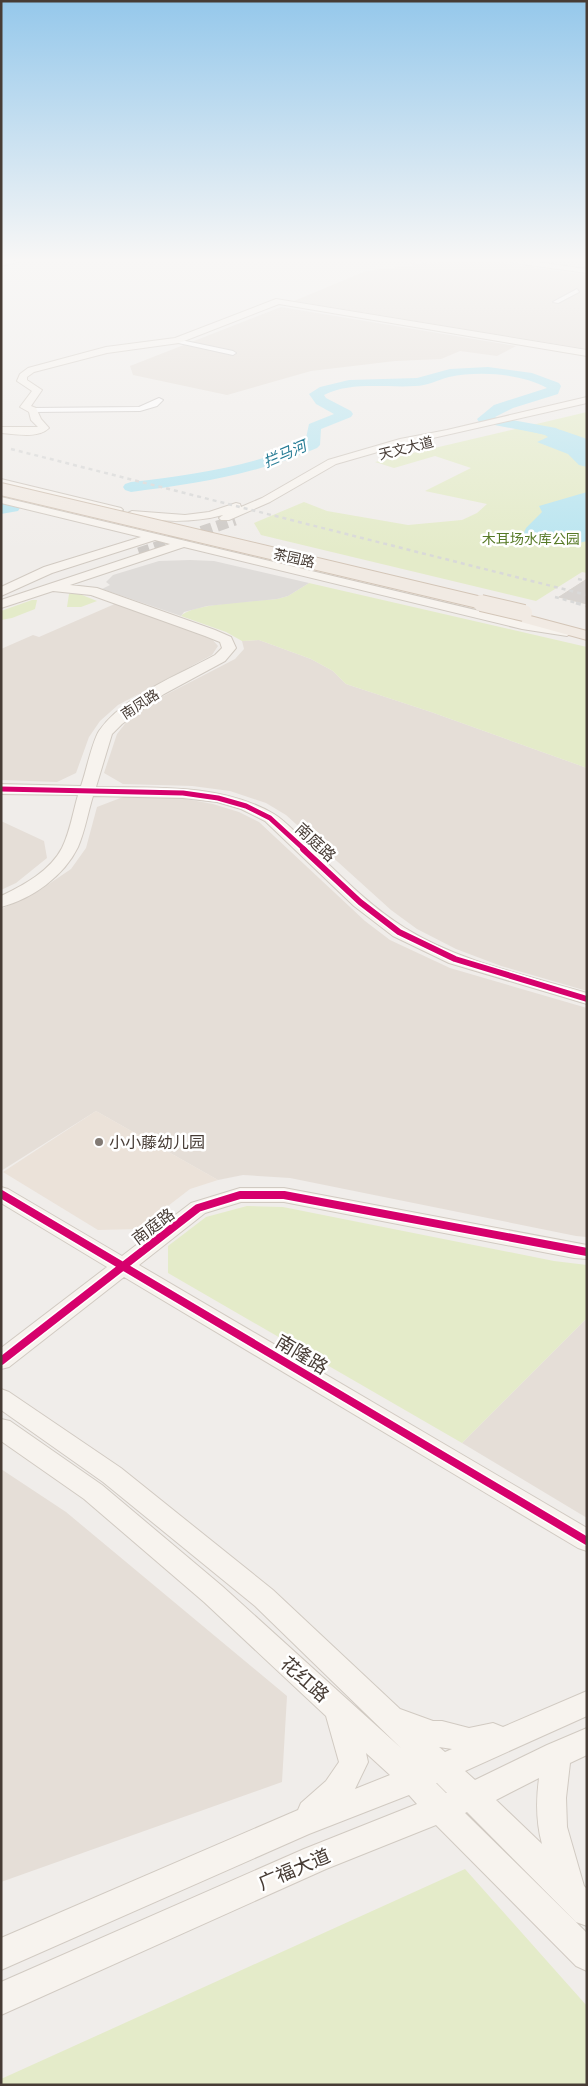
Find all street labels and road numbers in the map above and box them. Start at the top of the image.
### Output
street label: 天文大道 [377,433,435,463]
street label: 茶园路 [272,545,316,571]
street label: 南凤路 [118,686,162,722]
street label: 南庭路 [292,820,339,865]
street label: 南庭路 [129,1205,178,1248]
street label: 南隆路 [272,1331,332,1378]
street label: 花红路 [276,1652,333,1706]
street label: 广福大道 [255,1845,333,1894]

